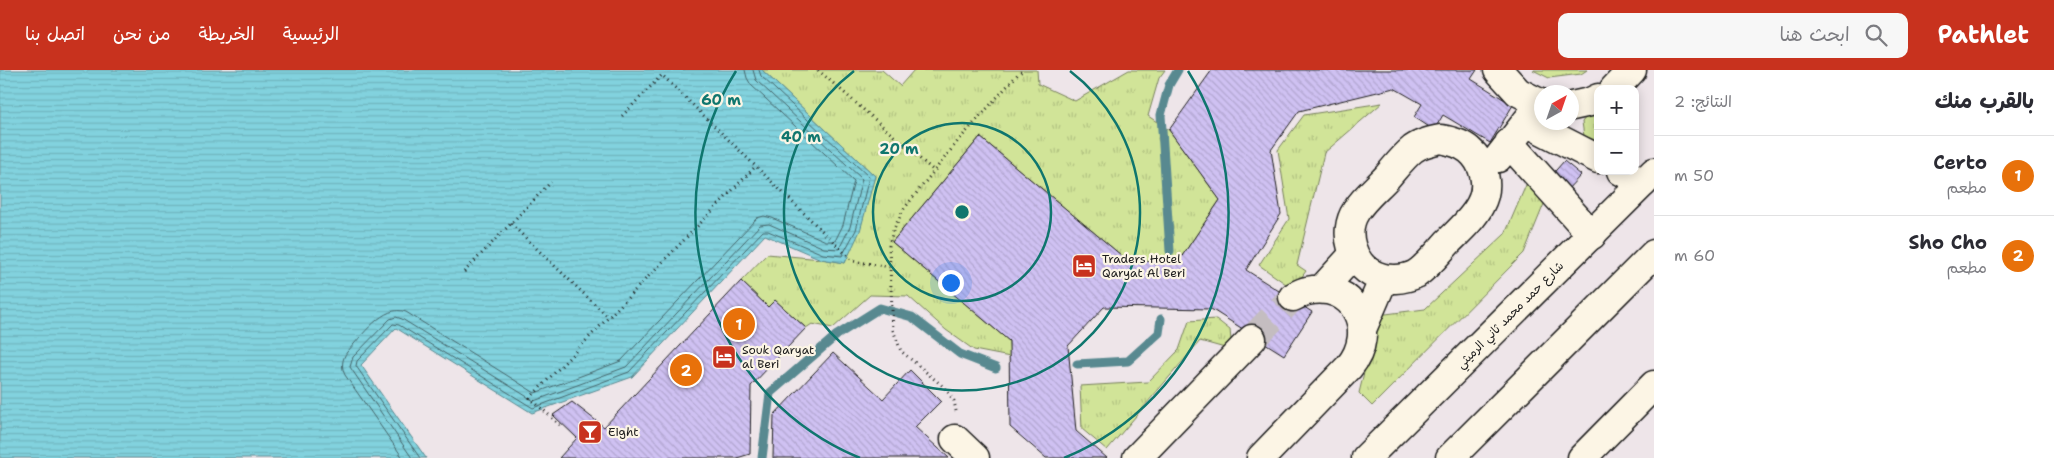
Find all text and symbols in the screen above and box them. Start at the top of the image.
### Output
search box [1558,13,1908,58]
text: Pathlet [1938,19,2029,51]
icon: search [1862,21,1890,49]
text: اتصل بنا [25,22,85,46]
text: من نحن [113,22,171,46]
text: الخريطة [199,22,255,46]
text: الرئيسية [283,22,339,46]
text: ابحث هنا [1780,22,1850,47]
north arrow [1534,85,1579,130]
map controls [1594,85,1639,175]
button: + [1594,85,1639,130]
text: بالقرب منك [1935,87,2034,115]
text: 60 m [701,90,741,110]
text: النتائج: 2 [1674,91,1732,112]
text: 40 m [781,127,821,147]
button: − [1594,130,1639,175]
text: 20 m [879,139,919,159]
text: Certo [1933,150,1987,175]
text: 50 m [1674,165,1714,186]
text: 1 [2014,165,2022,186]
text: مطعم [1947,177,1987,198]
centre of rings [953,203,971,221]
text: Sho Cho [1908,230,1987,255]
text: 60 m [1674,245,1715,266]
text: 2 [2012,245,2024,266]
place label: Traders Hotel Qaryat Al Beri [1102,251,1185,281]
hotel icon: Traders Hotel Qaryat Al Beri [1071,253,1097,279]
text: مطعم [1947,257,1987,278]
street label: شارع حمد محمد ثاني الرميثي [1453,258,1569,374]
your location [938,270,964,296]
pin: 1 [723,305,755,343]
place label: Souk Qaryat al Beri [742,342,814,372]
hotel icon: Souk Qaryat al Beri [711,344,737,370]
pin: 2 [670,351,702,389]
bar icon: Eight [577,419,603,445]
place label: Eight [608,424,639,440]

